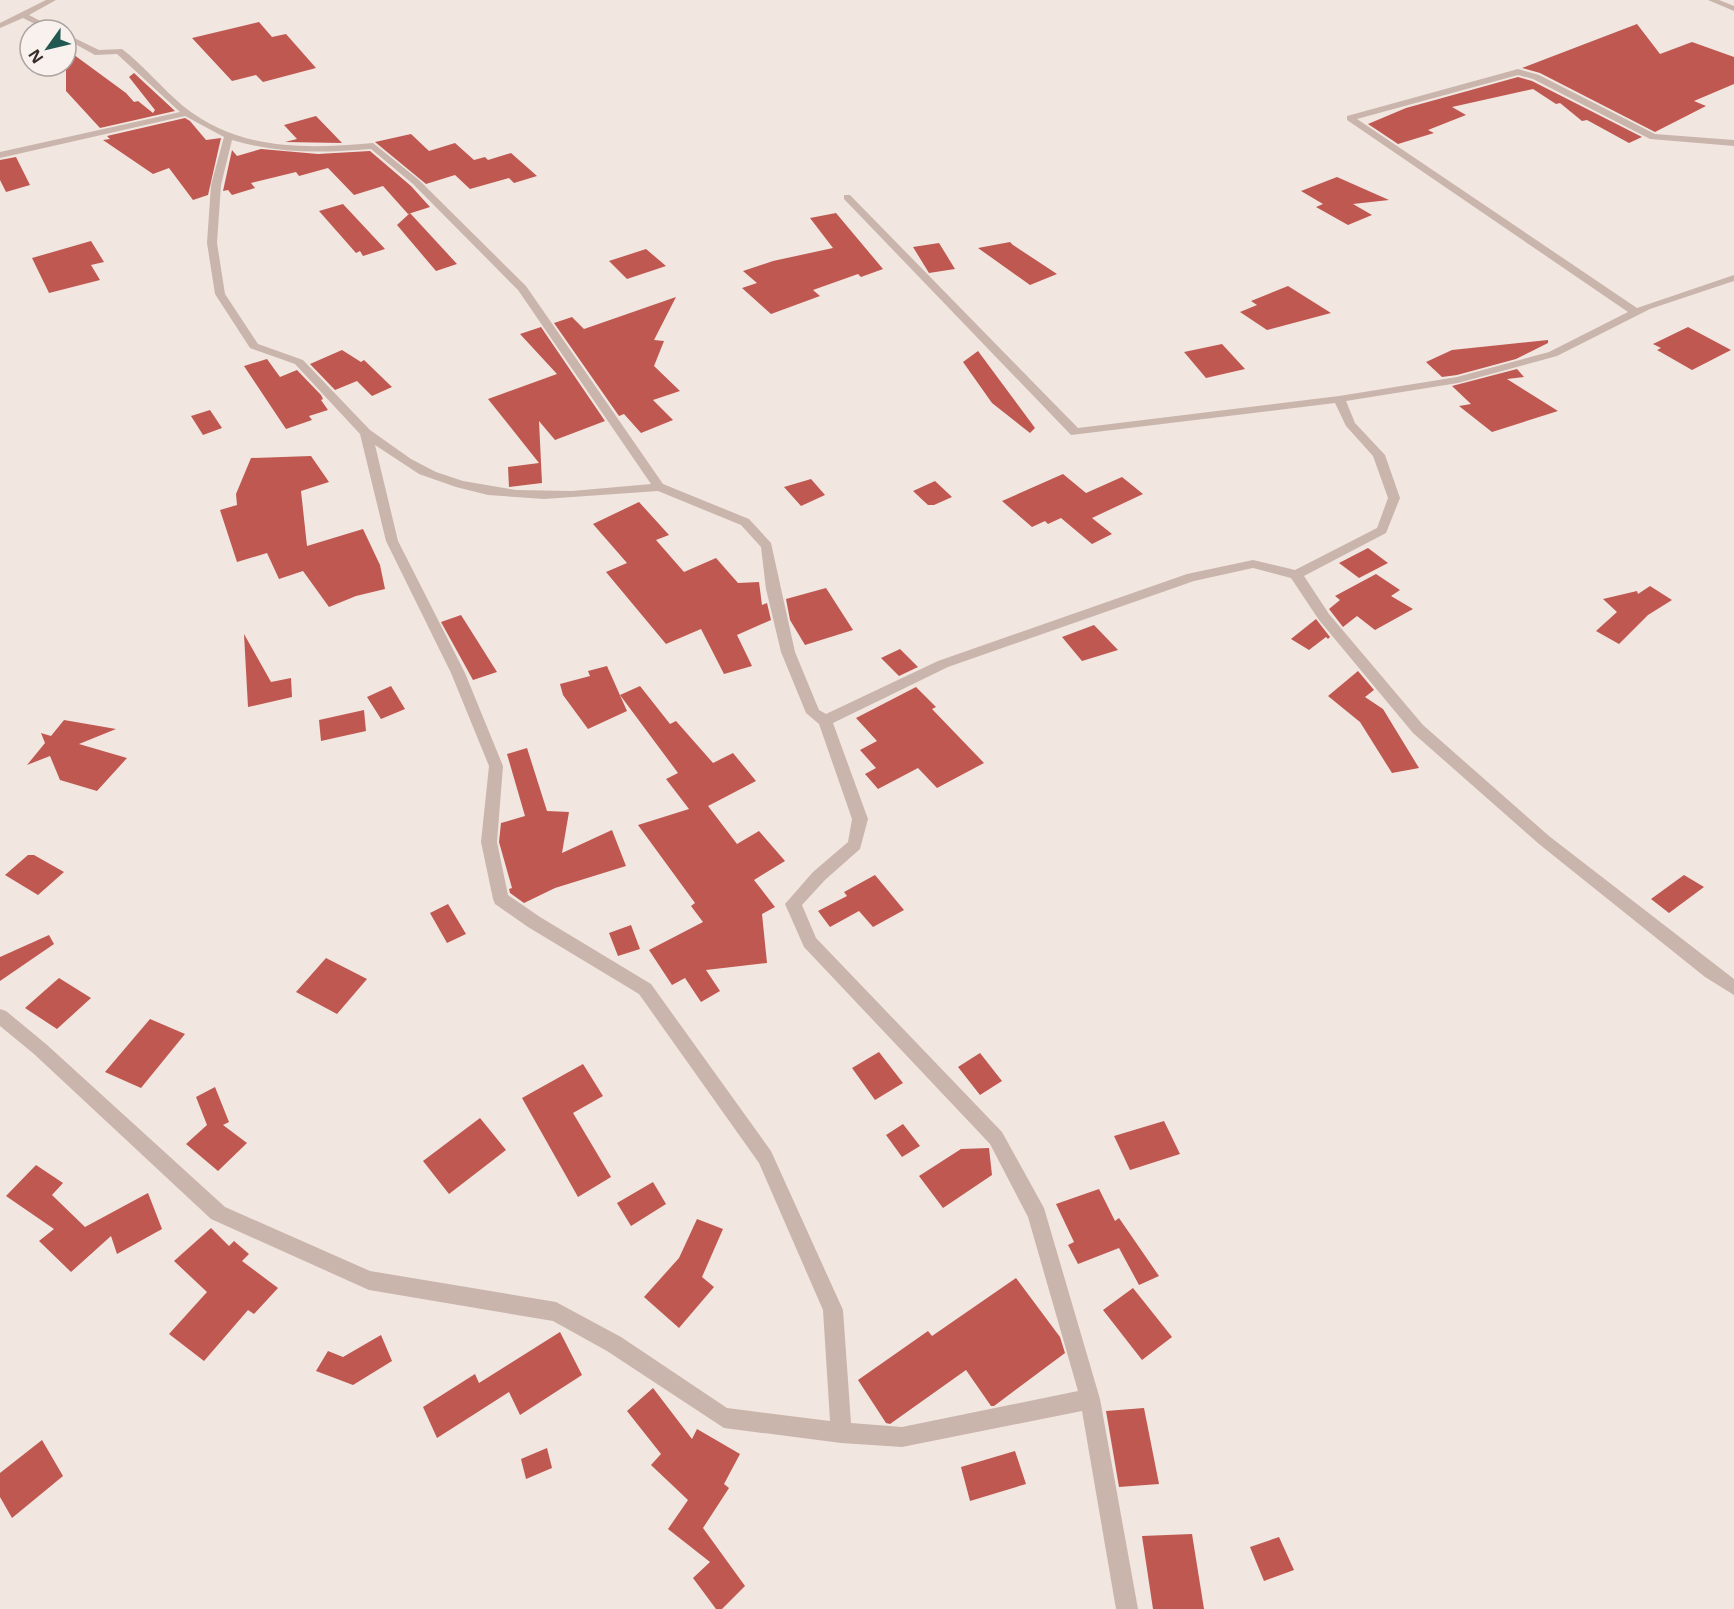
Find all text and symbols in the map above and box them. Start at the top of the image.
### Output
north arrow [18,18,78,78]
text: N [23,45,48,68]

